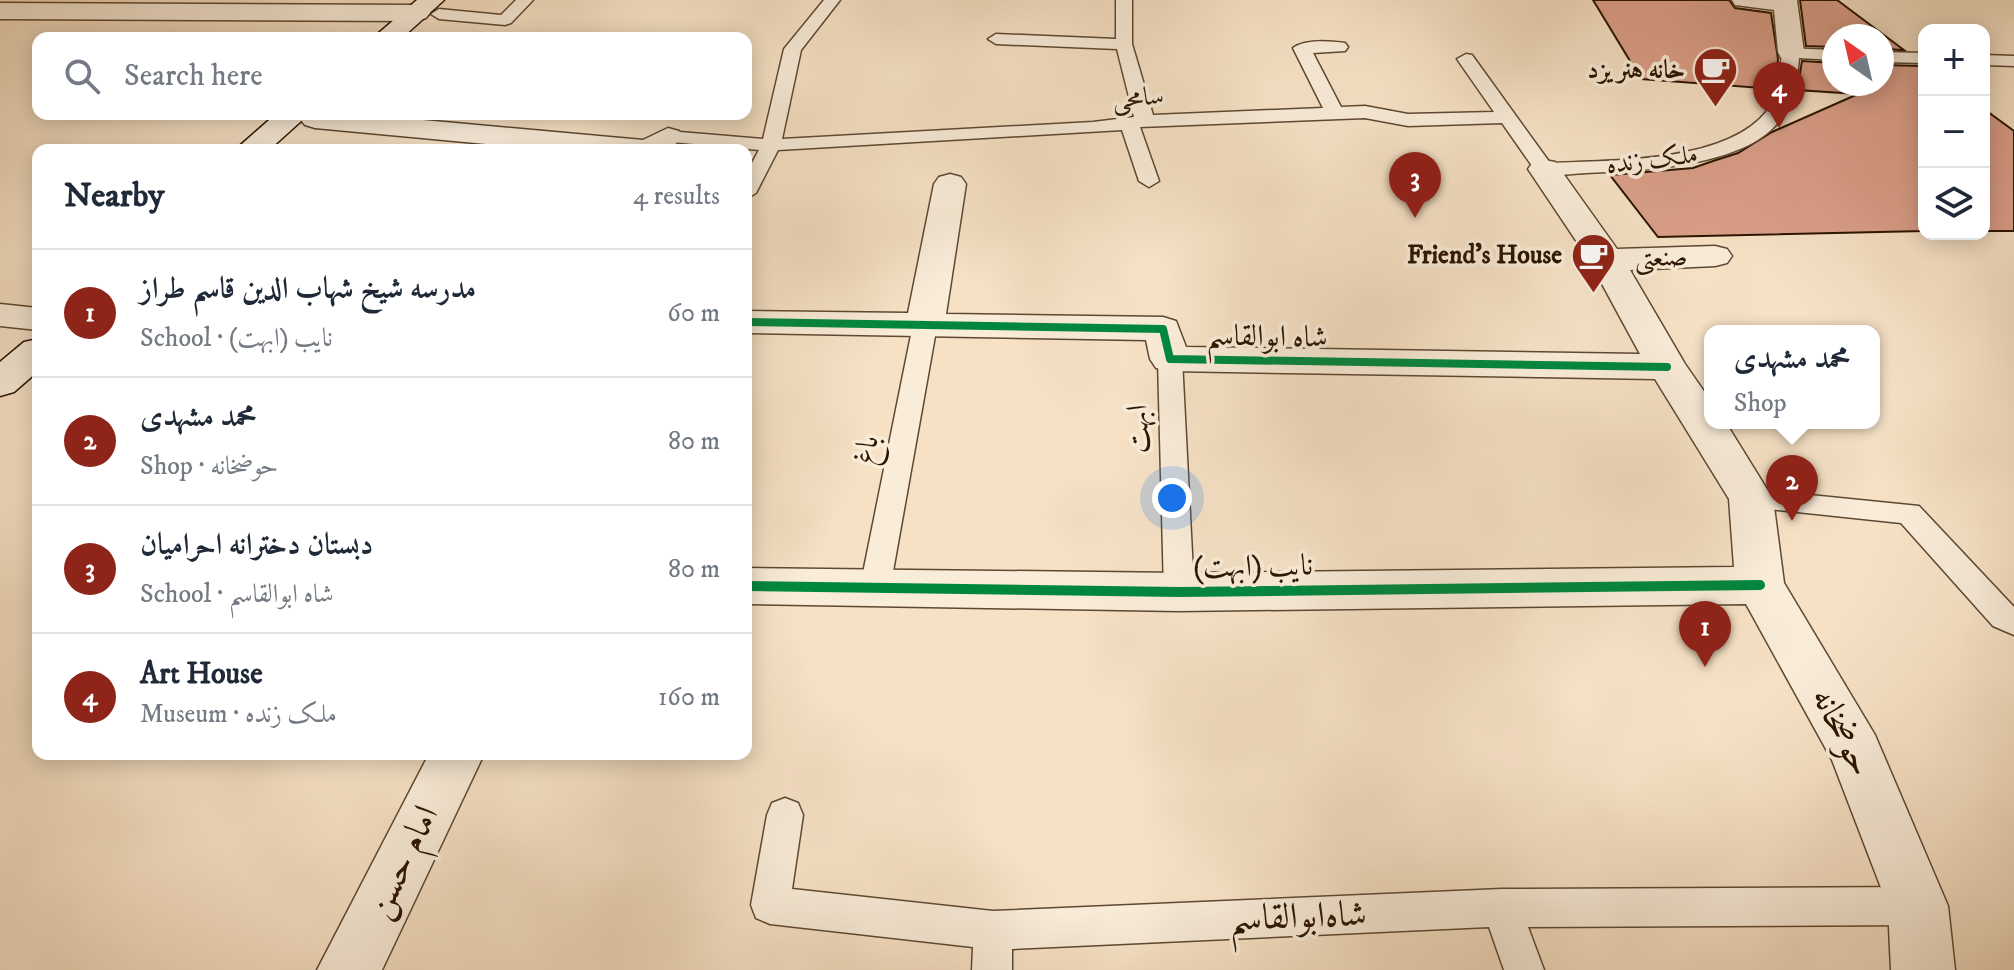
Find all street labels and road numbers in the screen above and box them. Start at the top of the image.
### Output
street label: سامحی [1111,79,1165,117]
street label: ملک زنده [1604,138,1700,182]
street label: صنعتی [1634,241,1688,276]
street label: شاه ابوالقاسم [1206,317,1328,366]
street label: ابهت [1120,404,1158,454]
street label: باغ [846,432,893,469]
street label: نایب (ابهت) [1193,547,1313,587]
street label: حوضخانه [1801,680,1883,784]
street label: امام حسن [356,798,456,929]
street label: شاه‌ابوالقاسم [1228,892,1368,953]

